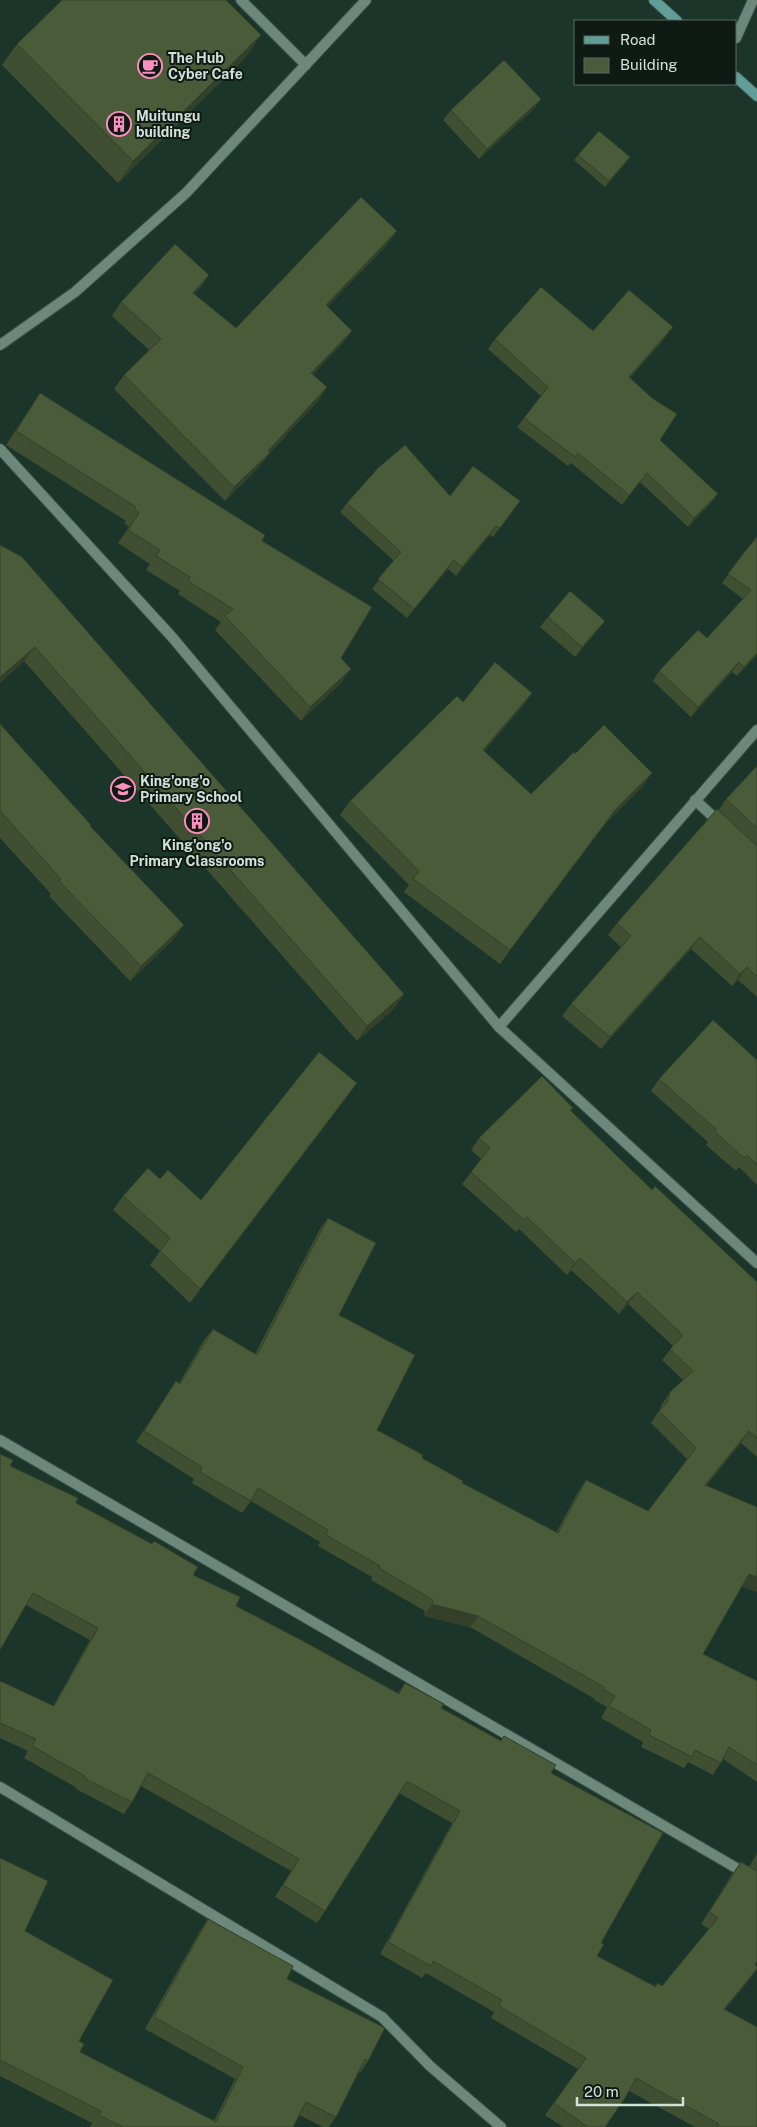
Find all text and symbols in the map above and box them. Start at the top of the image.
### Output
legend [574,20,737,85]
text: Road [620,31,656,48]
place label: The Hub Cyber Cafe [168,50,243,82]
cafe icon: The Hub Cyber Cafe [137,53,163,79]
text: Building [620,56,678,73]
place label: Muitungu building [136,108,200,140]
building icon: Muitungu building [106,111,132,137]
place label: King'ong'o Primary School [140,773,243,805]
school or university icon: King'ong'o Primary School [110,776,136,802]
building icon: King'ong'o Primary Classrooms [184,808,210,834]
place label: King'ong'o Primary Classrooms [130,837,264,869]
scale bar [577,2074,683,2106]
text: 20 m [584,2083,619,2100]

